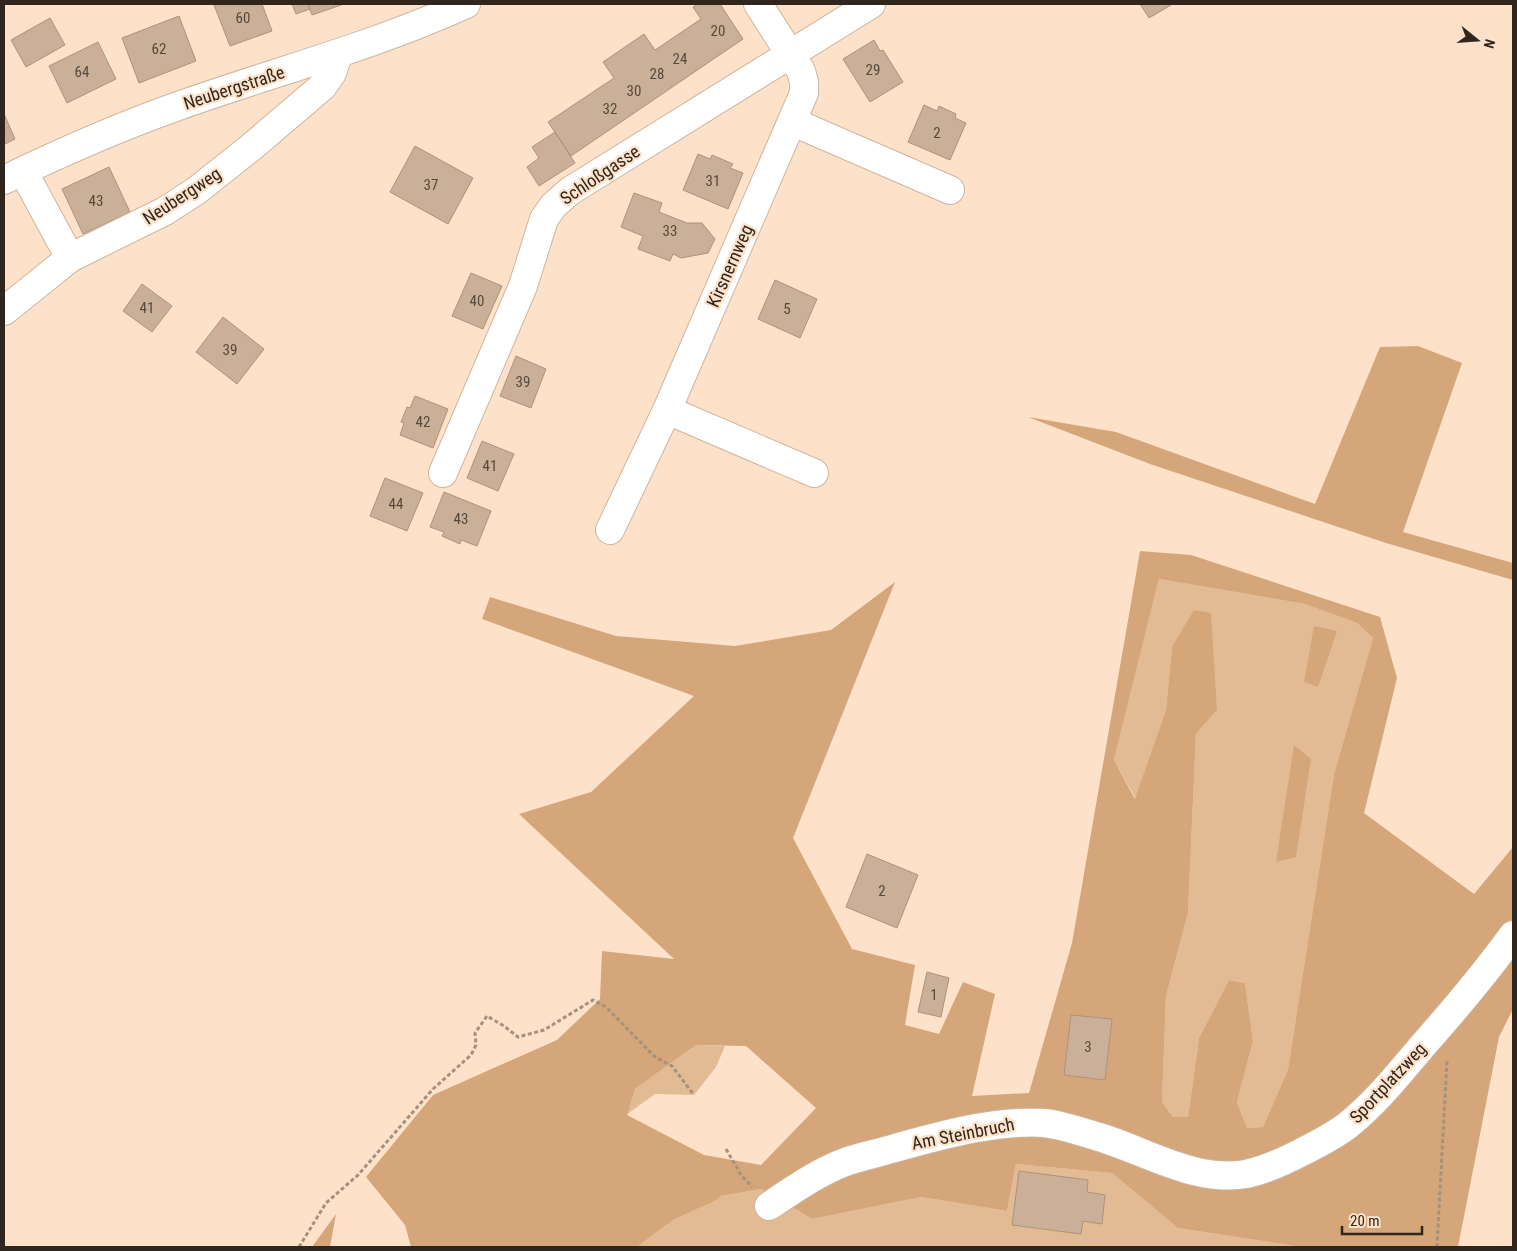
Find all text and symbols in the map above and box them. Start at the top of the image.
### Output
house number: 60 [236,9,250,27]
north arrow [1452,15,1502,65]
house number: 20 [711,22,725,40]
text: N [1481,37,1498,50]
house number: 62 [152,40,166,58]
house number: 24 [673,50,687,68]
street label: Neubergstraße [181,61,287,114]
house number: 29 [866,61,880,79]
house number: 64 [75,63,89,81]
house number: 28 [650,65,664,83]
house number: 30 [627,82,641,100]
house number: 32 [603,100,617,118]
house number: 2 [933,124,941,142]
street label: Schloßgasse [556,140,643,209]
street label: Neubergweg [139,163,225,229]
house number: 31 [706,172,720,190]
house number: 37 [424,176,438,194]
house number: 43 [89,192,103,210]
street label: Kirsnernweg [702,221,757,310]
house number: 33 [663,222,677,240]
house number: 40 [470,292,484,310]
house number: 41 [140,299,154,317]
house number: 5 [783,300,791,318]
house number: 39 [223,341,237,359]
house number: 39 [516,373,530,391]
house number: 42 [416,413,430,431]
house number: 41 [483,457,497,475]
house number: 44 [389,495,403,513]
house number: 43 [454,510,468,528]
house number: 2 [878,882,886,900]
house number: 1 [930,986,938,1004]
house number: 3 [1084,1038,1092,1056]
street label: Sportplatzweg [1345,1038,1430,1127]
street label: Am Steinbruch [910,1113,1016,1154]
scale bar [1342,1204,1422,1236]
text: 20 m [1350,1212,1380,1230]

